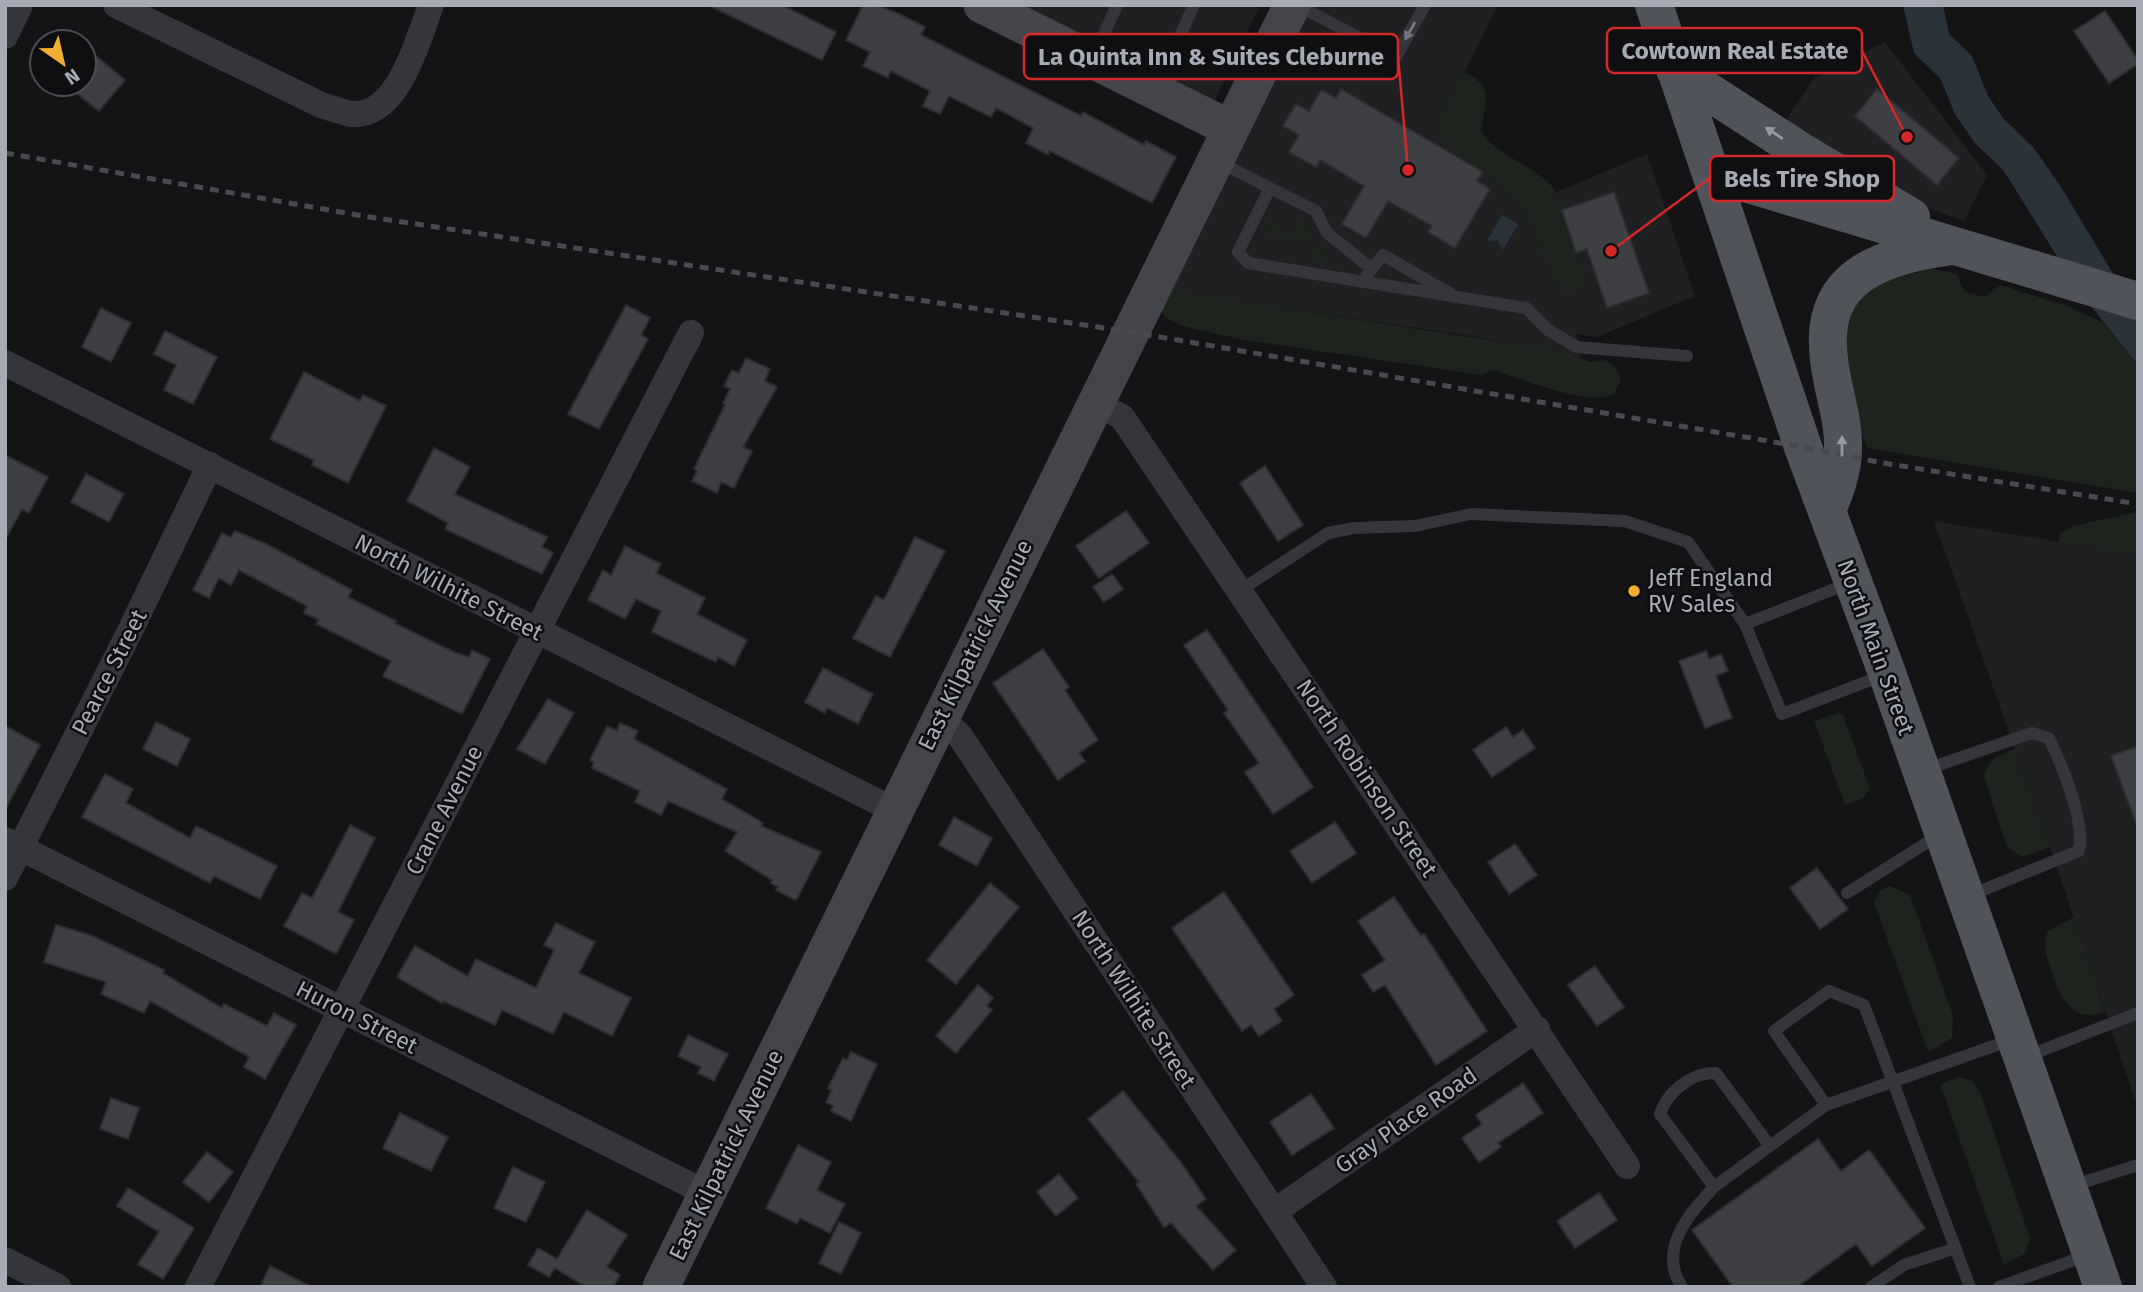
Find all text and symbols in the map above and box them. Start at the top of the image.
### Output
one-way arrow [1404,21,1416,41]
north arrow [28,28,98,98]
callout: Cowtown Real Estate [1607,28,1862,73]
callout: La Quinta Inn & Suites Cleburne [1024,34,1398,79]
text: Cowtown Real Estate [1621,37,1849,65]
text: La Quinta Inn & Suites Cleburne [1038,43,1384,71]
text: N [61,64,84,90]
one-way arrow [1764,127,1783,140]
callout: Bels Tire Shop [1710,156,1894,201]
text: Bels Tire Shop [1724,165,1880,193]
one-way arrow [1836,434,1848,456]
street label: North Wilhite Street [350,528,548,647]
street label: East Kilpatrick Avenue [912,535,1038,755]
street label: North Main Street [1831,555,1921,739]
place label: Jeff England RV Sales [1648,564,1773,618]
marker: Jeff England RV Sales [1626,583,1642,599]
street label: Pearce Street [65,604,153,740]
street label: North Robinson Street [1290,674,1444,883]
street label: Crane Avenue [399,741,489,879]
street label: North Wilhite Street [1066,905,1203,1094]
street label: Huron Street [292,974,423,1060]
street label: East Kilpatrick Avenue [663,1045,789,1265]
street label: Gray Place Road [1330,1061,1482,1179]

